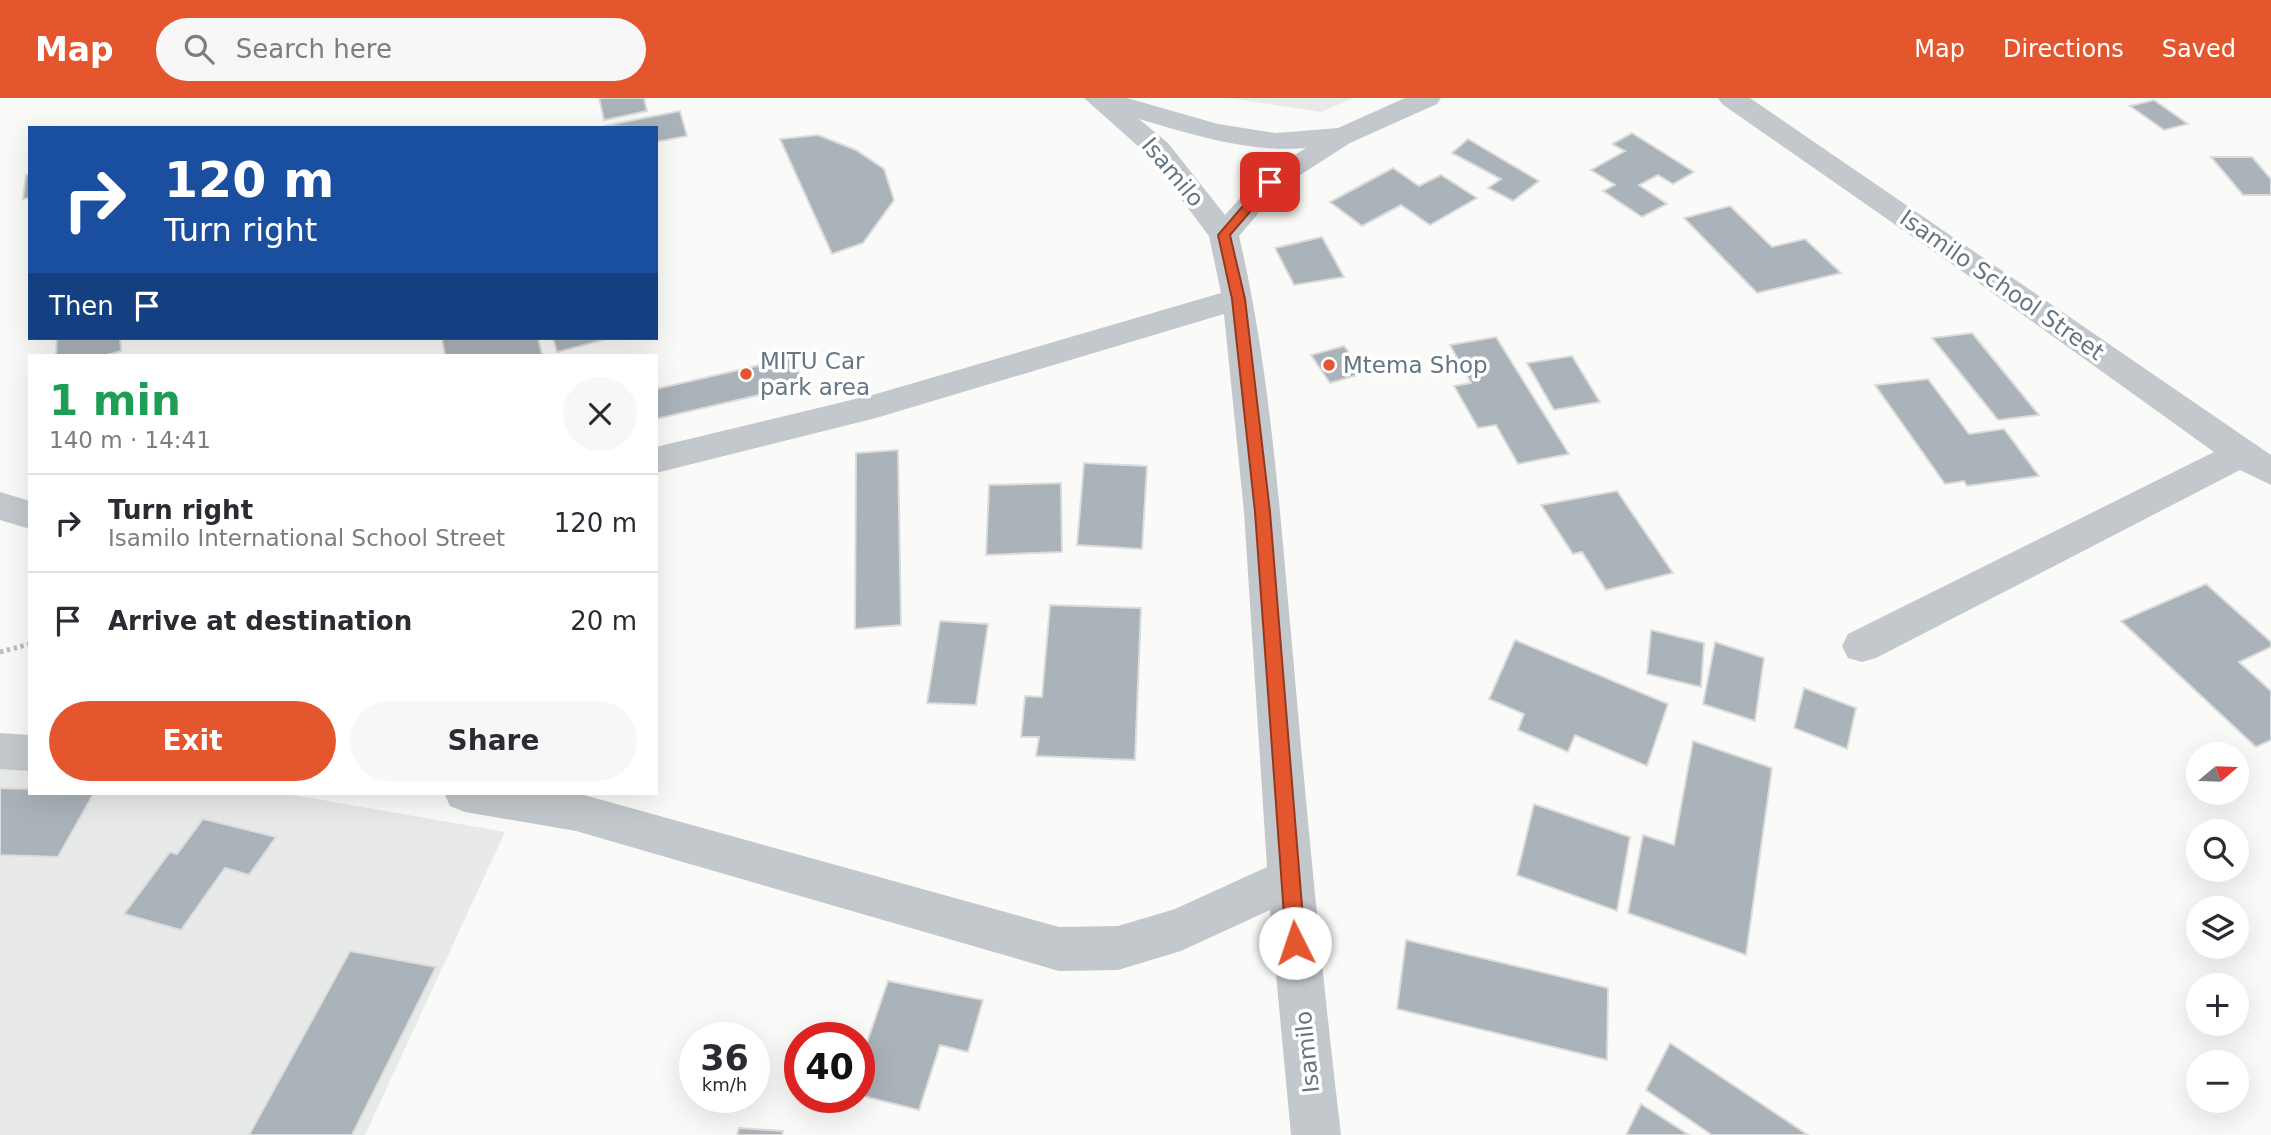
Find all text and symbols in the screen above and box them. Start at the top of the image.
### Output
search box [156,18,646,81]
text: Map [35,30,114,69]
icon: search [180,30,218,68]
text: Search here [236,34,392,64]
text: Map [1914,35,1965,63]
text: Directions [2003,35,2124,63]
text: Saved [2162,35,2236,63]
street label: Isamilo [1137,132,1209,212]
text: 120 m [164,152,334,209]
pin [1240,152,1300,212]
icon: right [49,154,140,245]
icon: arrive [1251,163,1289,201]
street label: Isamilo School Street [1895,205,2109,365]
text: Turn right [164,211,317,249]
icon: arrive [128,287,166,325]
text: Then [49,291,114,321]
place label: MITU Car park area [760,348,870,400]
place label: Mtema Shop [1343,352,1488,378]
marker: Mtema Shop [1321,357,1337,373]
marker: MITU Car park area [738,366,754,382]
text: 1 min [49,376,181,425]
button: close [563,377,637,451]
text: 140 m · 14:41 [49,427,211,453]
text: Turn right [108,495,253,525]
icon: right [49,504,87,542]
text: 120 m [554,508,637,538]
text: Isamilo International School Street [108,525,505,551]
icon: arrive [49,602,87,640]
text: Arrive at destination [108,606,412,636]
text: 20 m [570,606,637,636]
button: Exit [49,701,336,781]
button: Share [350,701,637,781]
north arrow [2186,742,2249,805]
map controls [2186,742,2249,1113]
button: search [2186,819,2249,882]
button: layers [2186,896,2249,959]
position arrow [1258,906,1332,980]
button: + [2186,973,2249,1036]
street label: Isamilo [1290,1010,1324,1094]
speed limit sign: 40 [784,1022,875,1113]
text: 36 [700,1038,749,1078]
button: − [2186,1050,2249,1113]
text: km/h [702,1074,747,1095]

